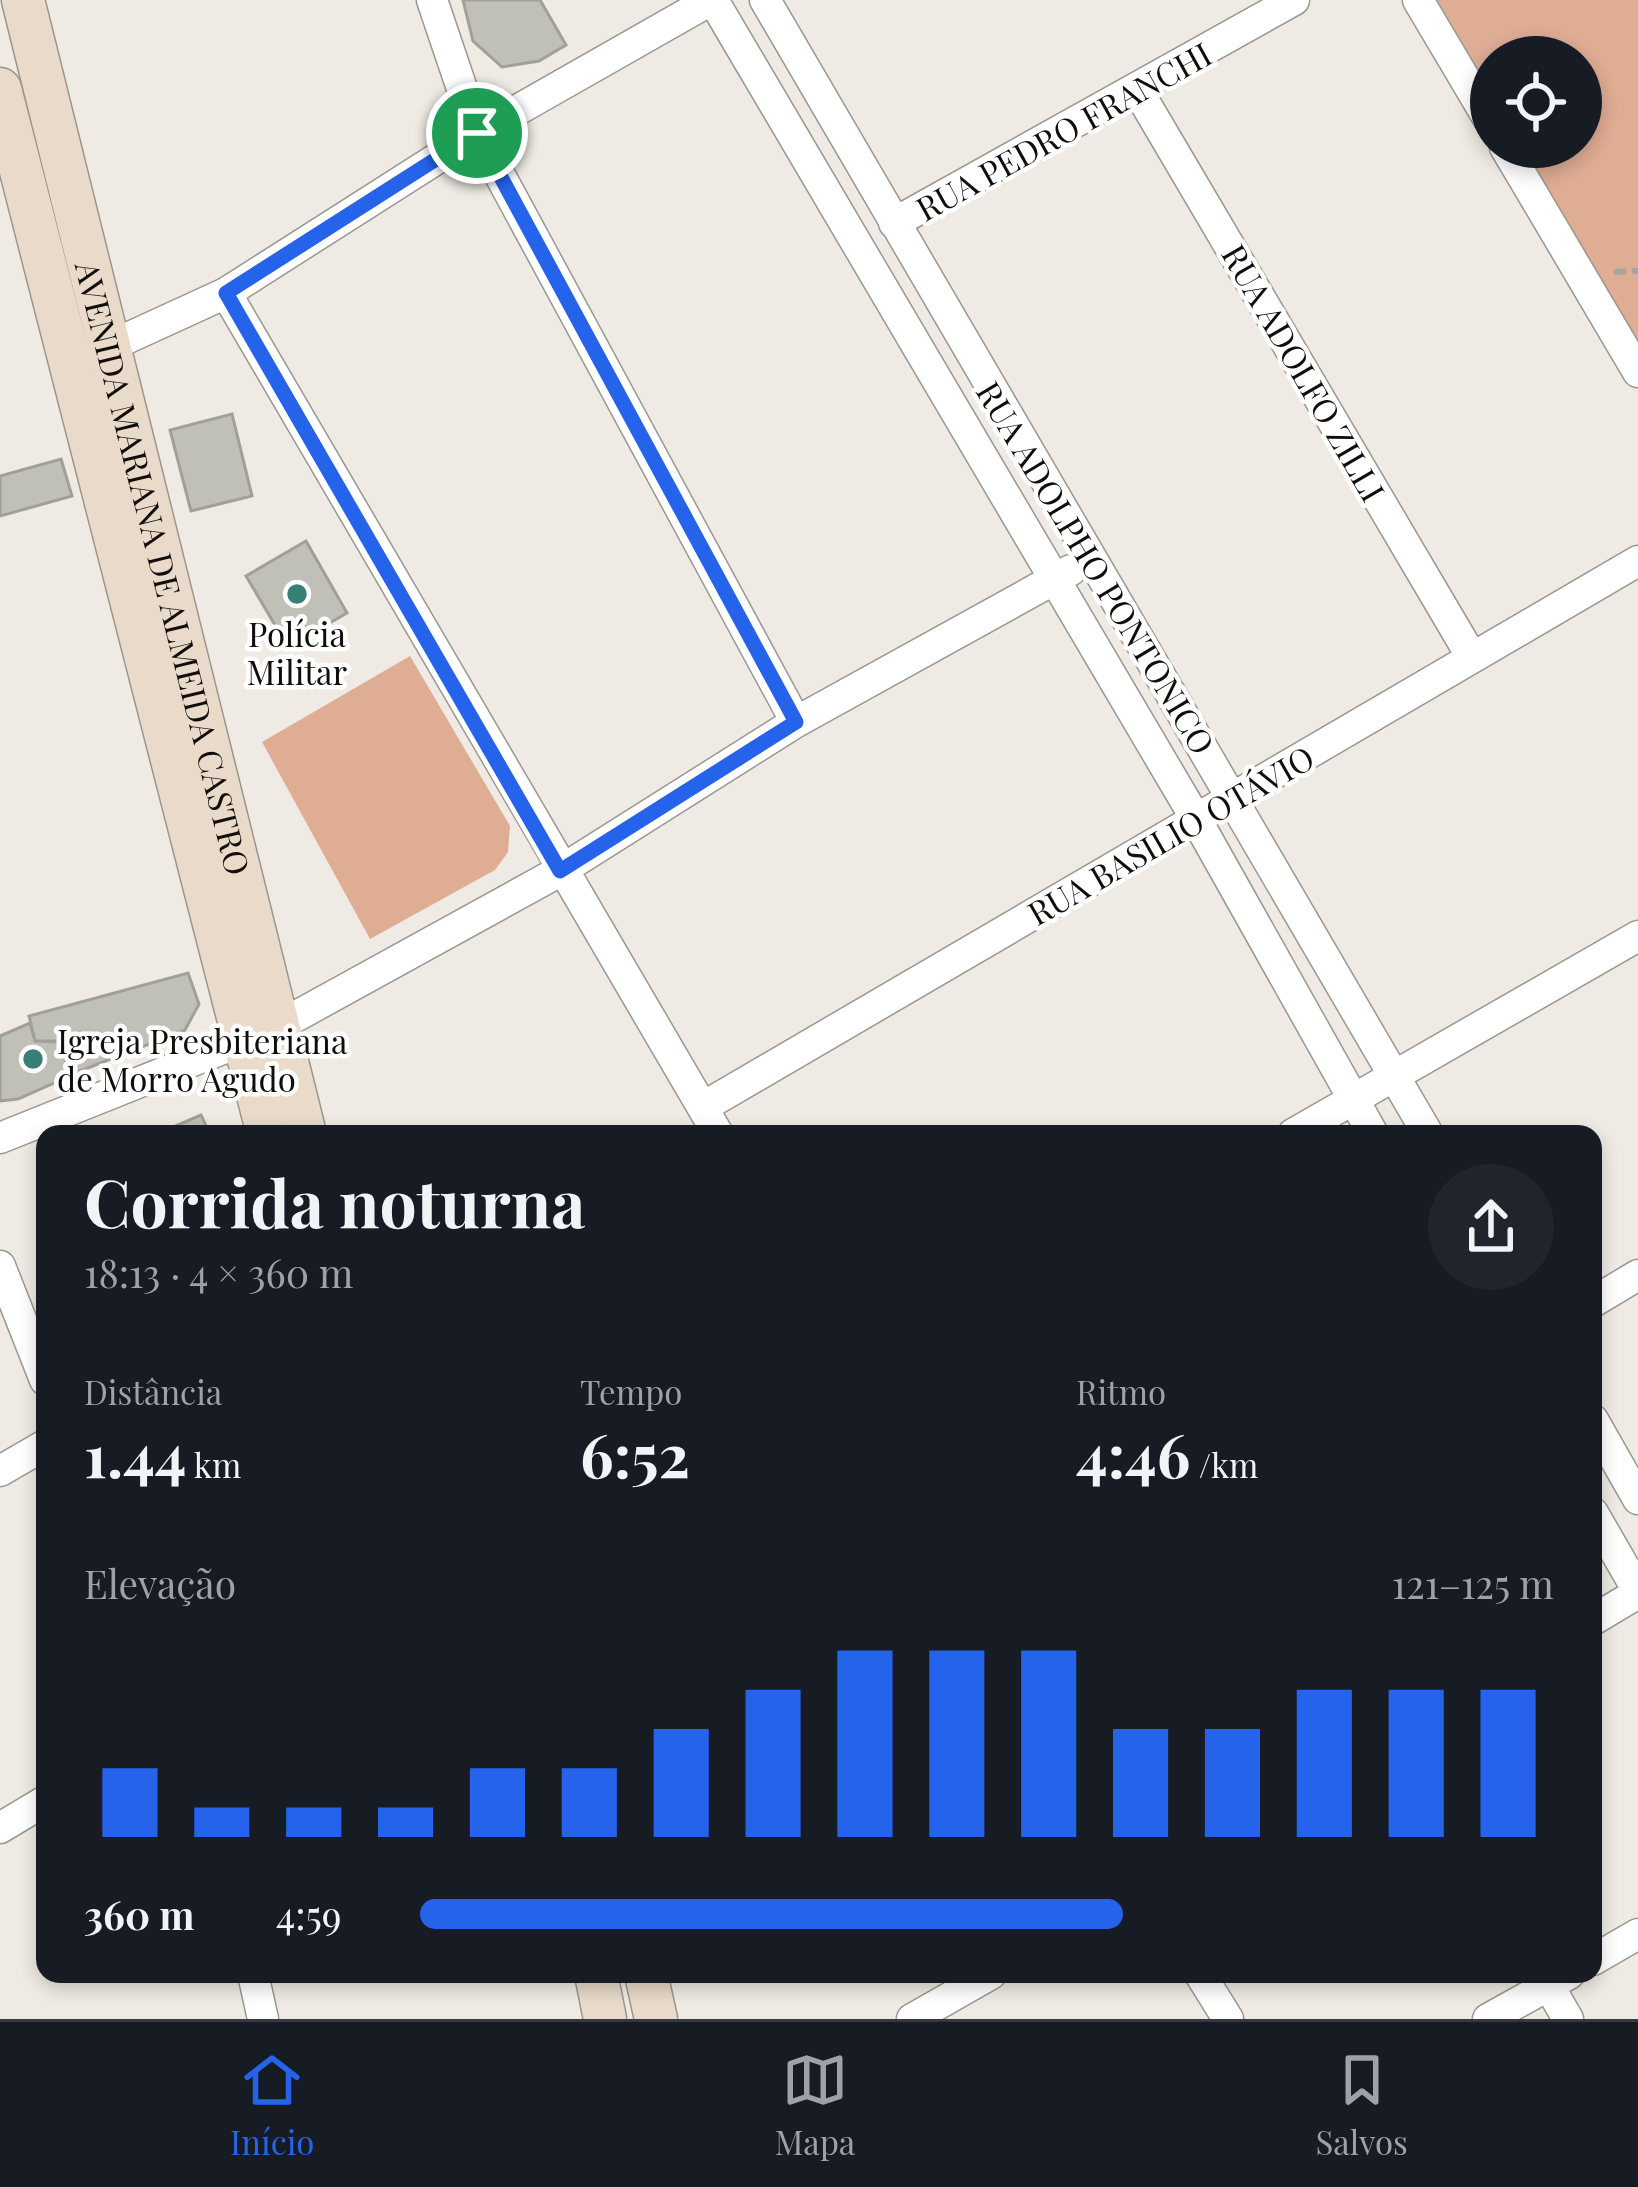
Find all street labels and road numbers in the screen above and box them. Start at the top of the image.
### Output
street label: RUA PEDRO FRANCHI [908,31,1218,229]
street label: RUA ADOLFO ZILLI [1213,235,1397,509]
street label: AVENIDA MARIANA DE ALMEIDA CASTRO [66,255,262,879]
street label: RUA ADOLPHO PONTONICO [968,372,1226,762]
street label: RUA BASILIO OTÁVIO [1019,734,1321,934]

